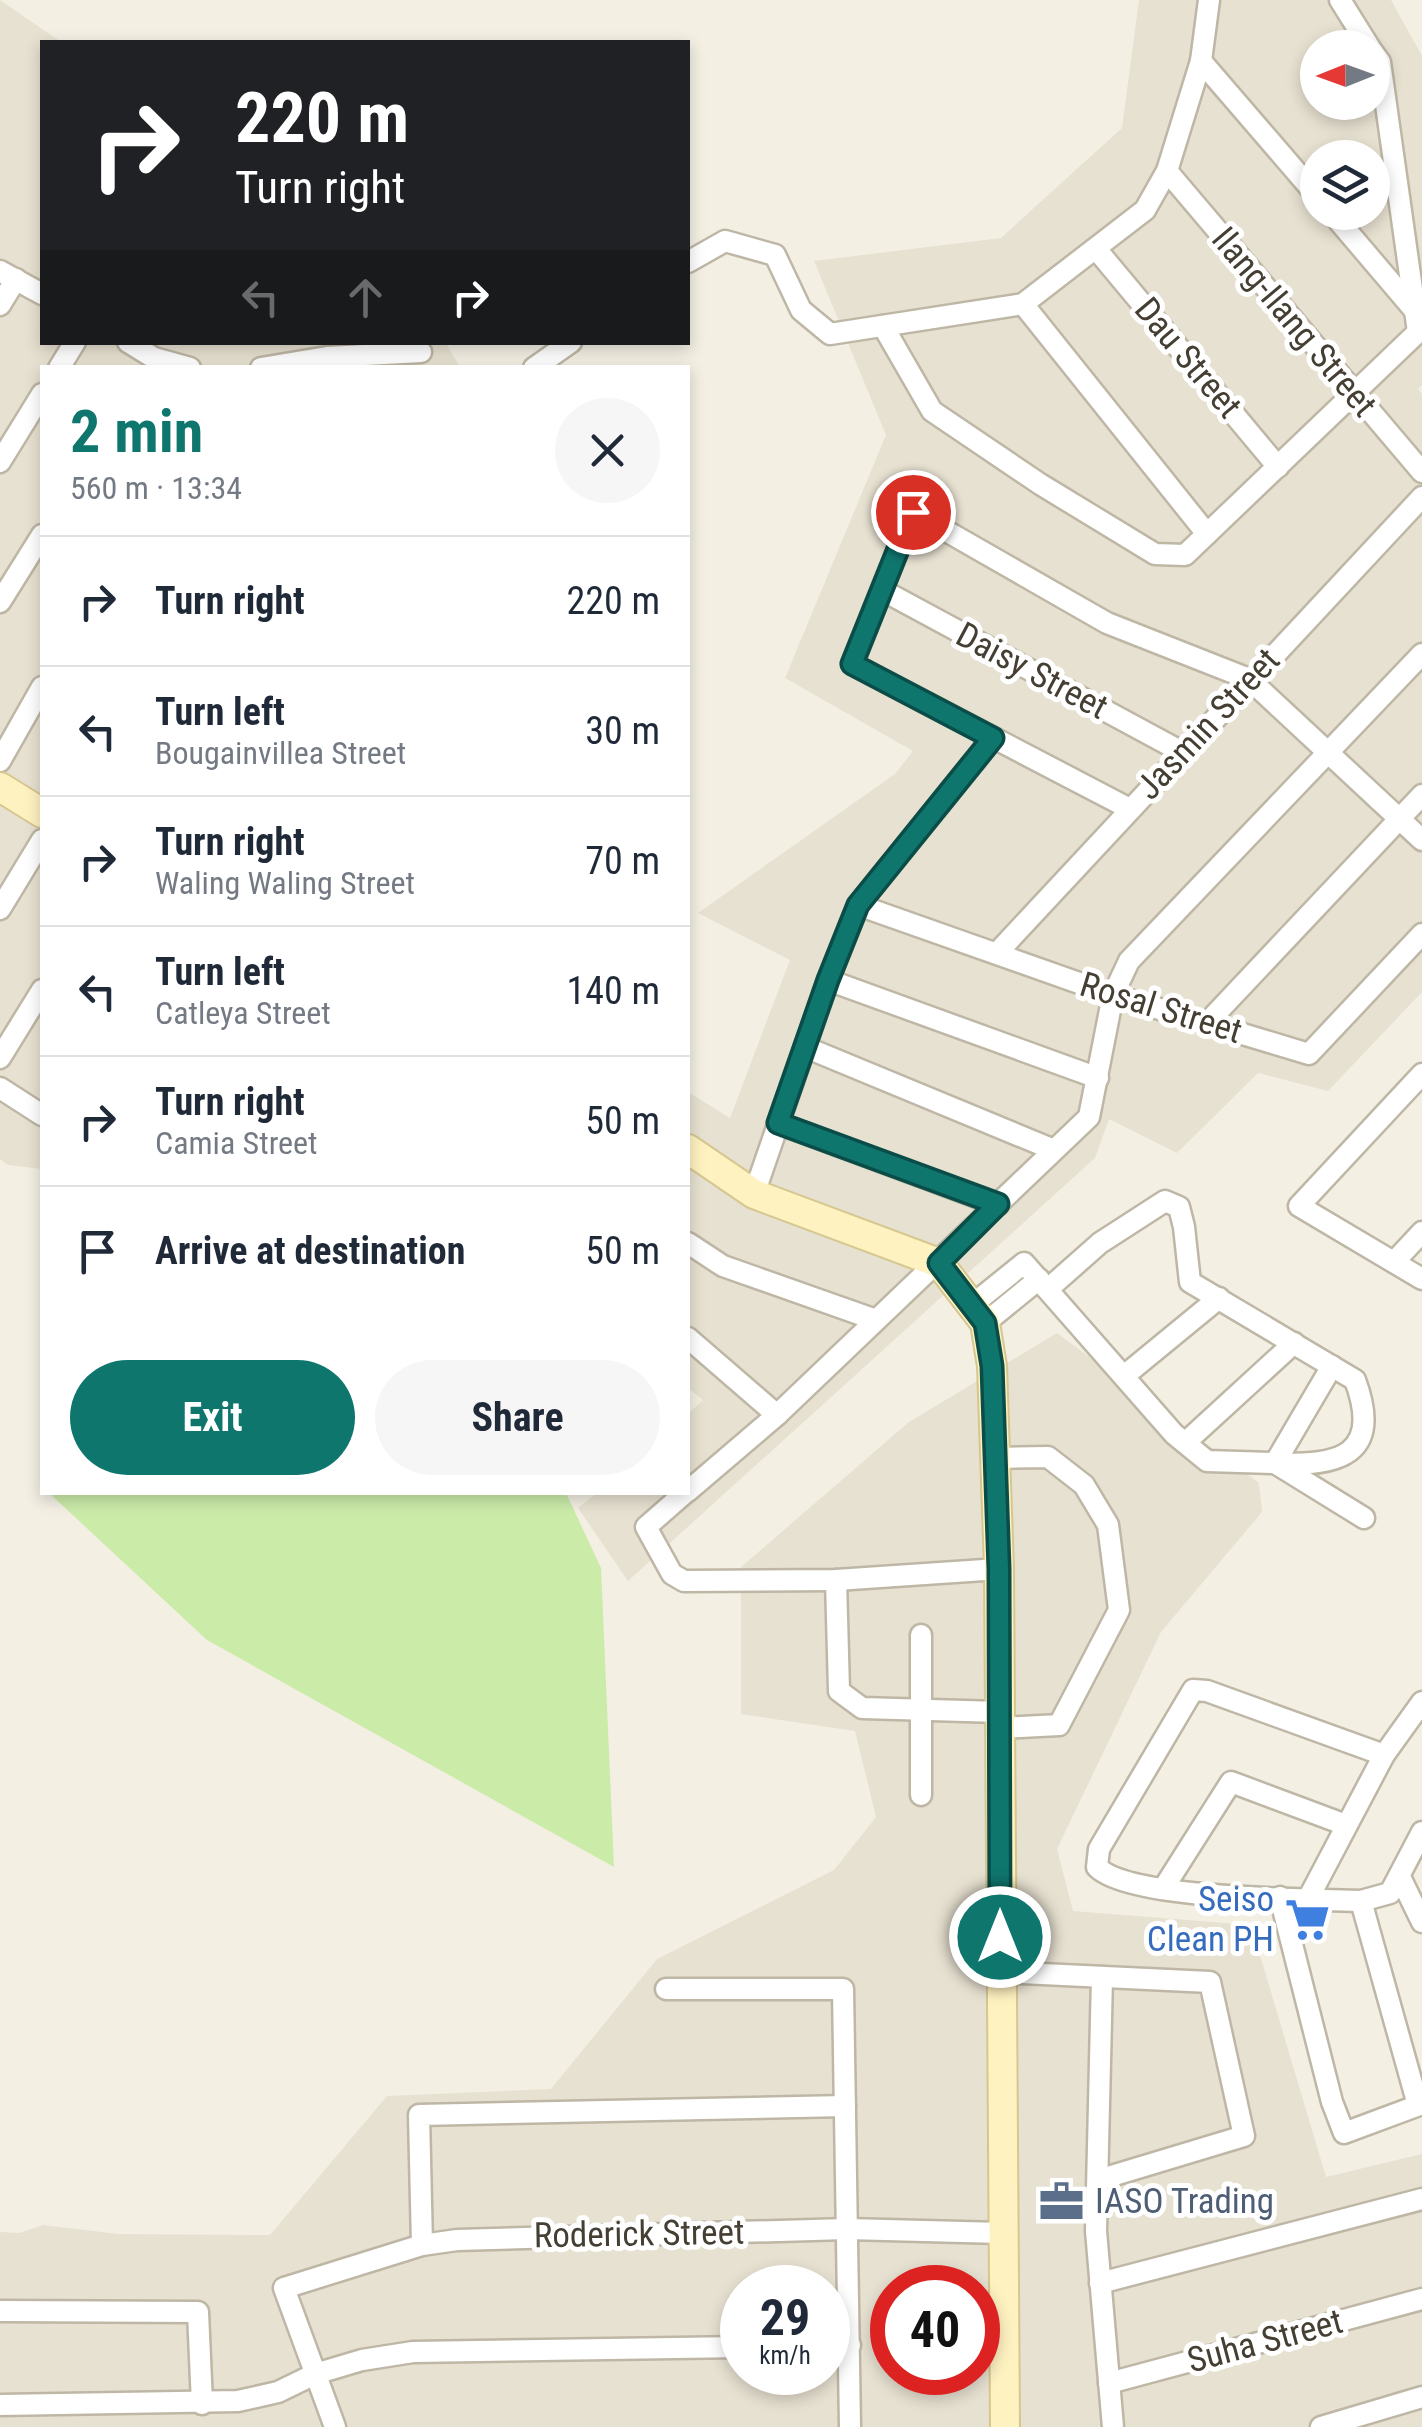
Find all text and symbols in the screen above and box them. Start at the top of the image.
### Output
north arrow [1300,30,1390,120]
map controls [1300,30,1390,230]
text: 220 m [235,77,409,159]
icon: right [70,80,200,210]
button: layers [1300,140,1390,230]
text: Turn right [235,161,405,214]
street label: Ilang-Ilang Street [1203,219,1385,425]
icon: left [233,270,288,325]
icon: ahead [338,270,393,325]
icon: right [443,270,498,325]
street label: Dau Street [1126,290,1250,426]
text: 2 min [70,396,203,467]
button: close [555,398,660,503]
text: 560 m · 13:34 [70,469,242,507]
pin [871,470,956,555]
icon: arrive [886,485,941,540]
icon: right [70,574,125,629]
text: Turn right [155,579,305,623]
text: 220 m [566,579,660,623]
street label: Daisy Street [949,614,1115,728]
street label: Jasmin Street [1128,640,1288,808]
text: Turn left [155,690,285,734]
icon: left [70,704,125,759]
text: 30 m [585,709,660,753]
text: Bougainvillea Street [155,734,406,772]
text: Turn right [155,820,305,864]
icon: right [70,834,125,889]
text: 70 m [585,839,660,883]
text: Waling Waling Street [155,864,415,902]
text: Turn left [155,950,285,994]
icon: left [70,964,125,1019]
street label: Rosal Street [1075,964,1247,1052]
text: 140 m [566,969,660,1013]
text: Catleya Street [155,994,331,1032]
text: Turn right [155,1080,305,1124]
icon: right [70,1094,125,1149]
text: 50 m [585,1099,660,1143]
text: Camia Street [155,1124,318,1162]
icon: arrive [70,1224,125,1279]
text: Arrive at destination [155,1229,465,1273]
text: 50 m [585,1229,660,1273]
button: Exit [70,1360,355,1475]
button: Share [375,1360,660,1475]
place label: Seiso Clean PH [1147,1879,1274,1960]
position arrow [948,1885,1052,1989]
supermarket icon: Seiso Clean PH [1283,1895,1331,1943]
office icon: IASO Trading [1038,2177,1086,2225]
place label: IASO Trading [1095,2181,1274,2222]
street label: Roderick Street [533,2212,745,2256]
speed limit sign: 40 [870,2265,1000,2395]
text: 29 [760,2289,810,2347]
street label: Suha Street [1183,2301,1347,2381]
text: km/h [759,2341,811,2370]

